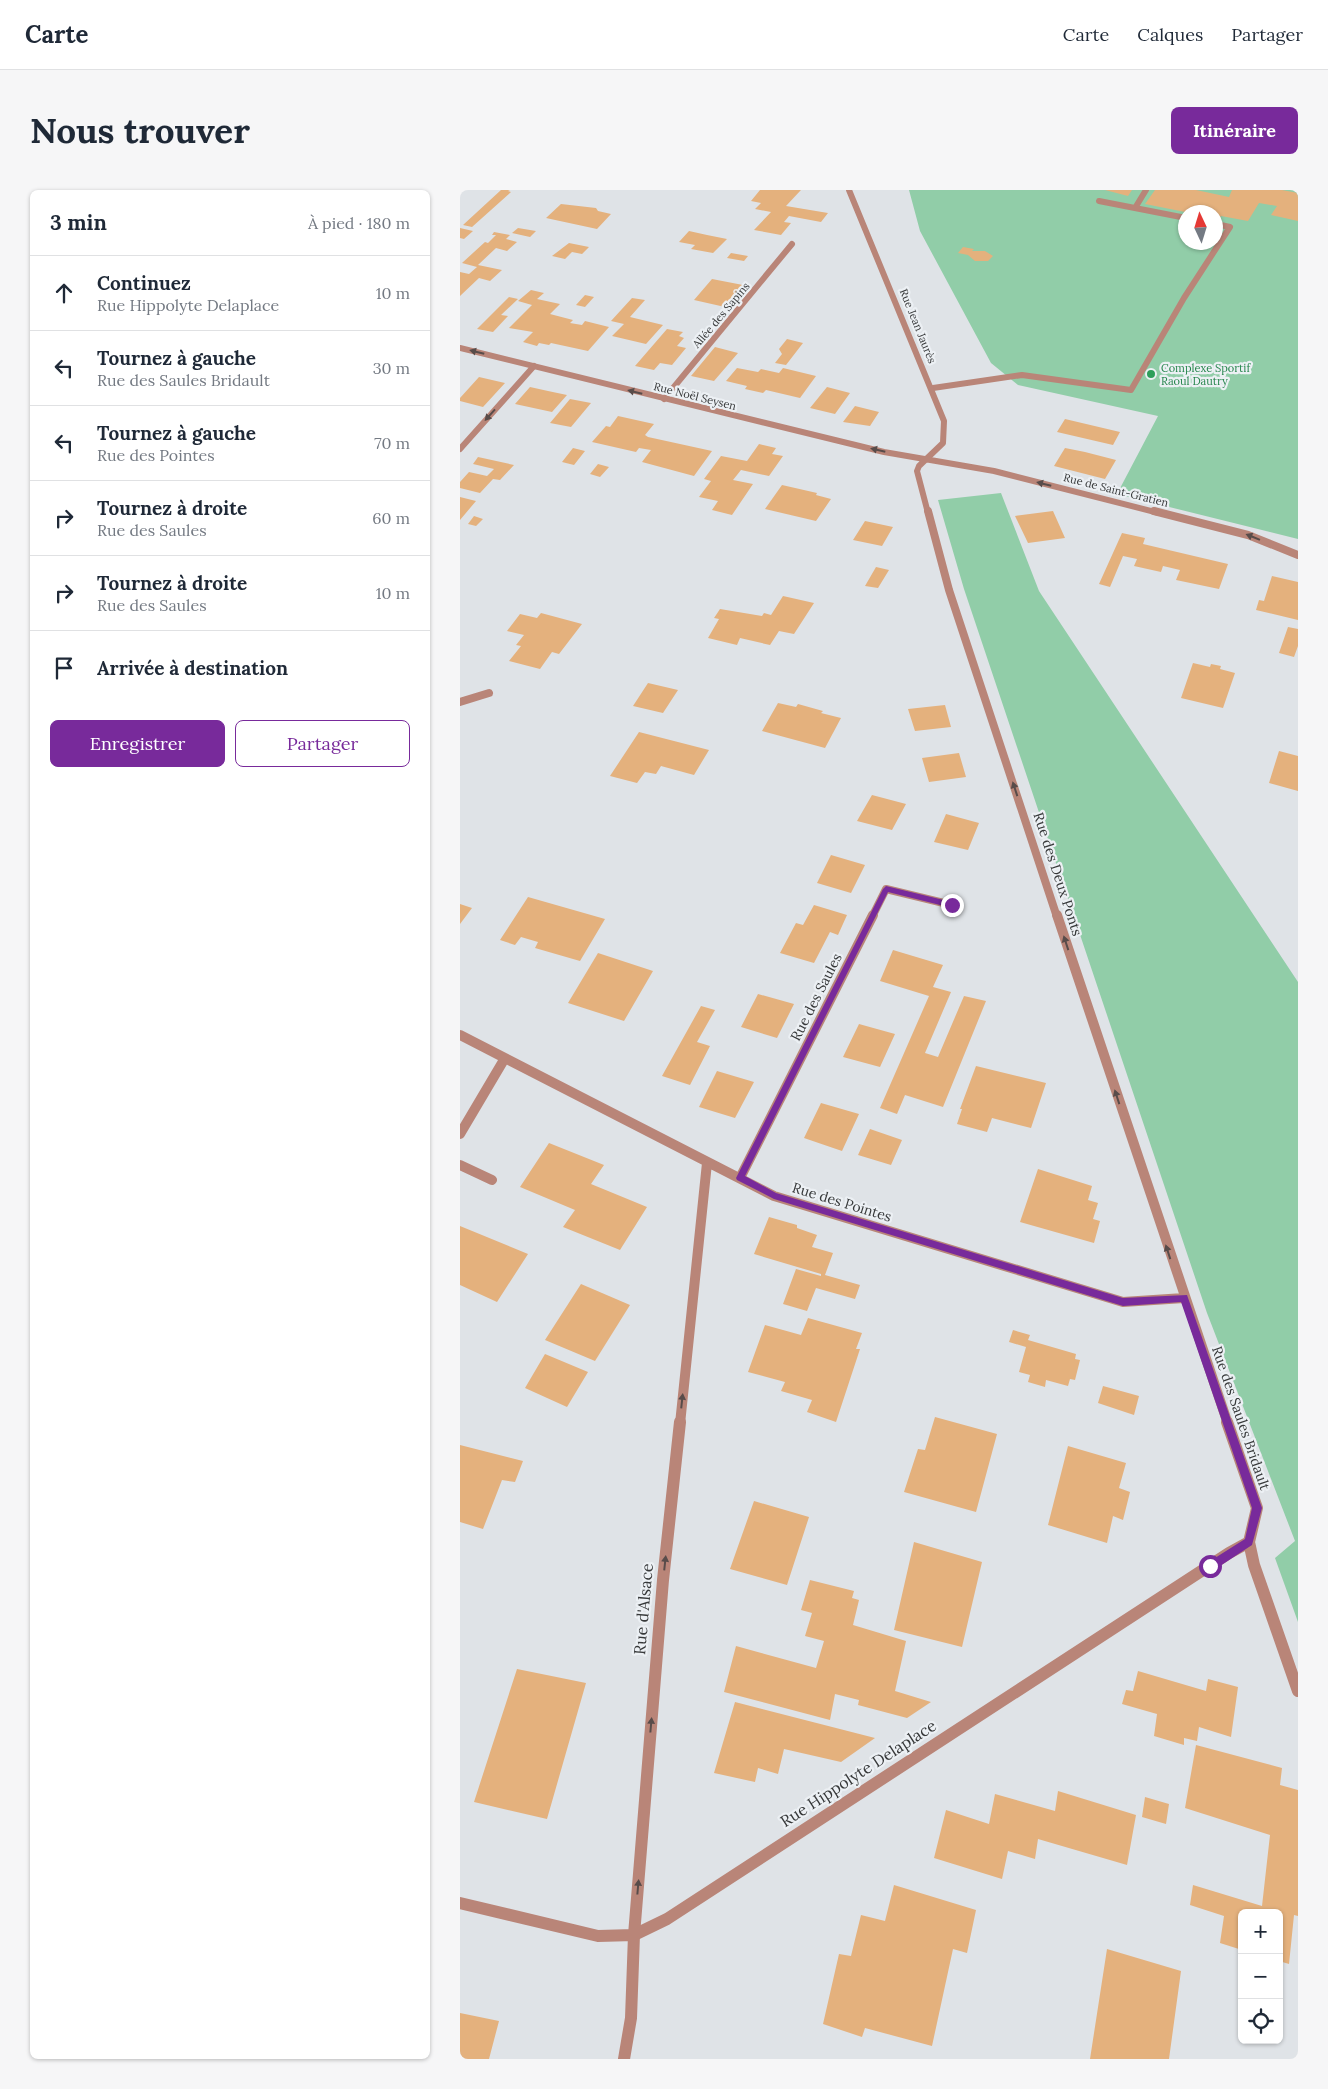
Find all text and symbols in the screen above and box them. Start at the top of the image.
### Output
text: Carte [25,19,88,50]
text: Carte [1063,23,1109,46]
text: Calques [1137,23,1203,46]
text: Partager [1231,23,1303,46]
button: Itinéraire [1171,107,1298,154]
text: Nous trouver [30,108,250,153]
north arrow [1178,205,1223,250]
text: 3 min [50,209,107,236]
text: À pied · 180 m [308,213,410,233]
text: Continuez [97,271,191,295]
icon: ahead [50,279,78,307]
street label: Allée des Sapins [689,279,753,351]
text: 10 m [376,283,410,303]
street label: Rue Jean Jaurès [897,287,939,365]
text: Rue Hippolyte Delaplace [97,295,279,315]
text: Tournez à gauche [97,346,256,370]
one-way arrow [470,348,485,356]
icon: left [50,354,78,382]
text: 30 m [373,358,410,378]
place label: Complexe Sportif Raoul Dautry [1161,361,1251,388]
marker: Complexe Sportif Raoul Dautry [1145,368,1157,380]
text: Rue des Saules Bridault [97,370,270,390]
street label: Rue Noël Seysen [652,379,738,413]
one-way arrow [628,388,643,396]
one-way arrow [484,409,496,421]
text: Tournez à gauche [97,421,256,445]
icon: left [50,429,78,457]
text: 70 m [374,433,410,453]
text: Rue des Pointes [97,445,215,465]
one-way arrow [871,446,886,454]
street label: Rue de Saint-Gratien [1062,470,1170,510]
one-way arrow [1037,480,1052,488]
text: Tournez à droite [97,496,247,520]
icon: right [50,504,78,532]
text: 60 m [372,508,410,528]
text: Rue des Saules [97,520,207,540]
one-way arrow [1245,533,1260,541]
text: Tournez à droite [97,571,247,595]
icon: right [50,579,78,607]
text: 10 m [376,583,410,603]
text: Rue des Saules [97,595,207,615]
icon: arrive [50,654,78,682]
text: Arrivée à destination [97,656,288,680]
button: Enregistrer [50,720,225,767]
button: Partager [235,720,410,767]
one-way arrow [1011,781,1019,796]
street label: Rue des Deux Ponts [1030,810,1086,938]
route end [941,894,964,917]
one-way arrow [1062,936,1069,951]
street label: Rue des Saules [786,950,846,1044]
one-way arrow [1113,1090,1120,1105]
street label: Rue des Pointes [790,1178,894,1226]
one-way arrow [1164,1244,1172,1259]
street label: Rue des Saules Bridault [1208,1344,1274,1493]
one-way arrow [678,1393,686,1409]
one-way arrow [661,1555,669,1571]
route start [1199,1555,1222,1578]
street label: Rue d'Alsace [629,1562,657,1656]
street label: Rue Hippolyte Delaplace [776,1715,940,1831]
one-way arrow [647,1716,655,1732]
one-way arrow [634,1878,642,1894]
map controls [1238,1909,1283,2044]
button: + [1238,1909,1283,1954]
button: − [1238,1954,1283,1999]
button: locate [1238,1999,1283,2044]

